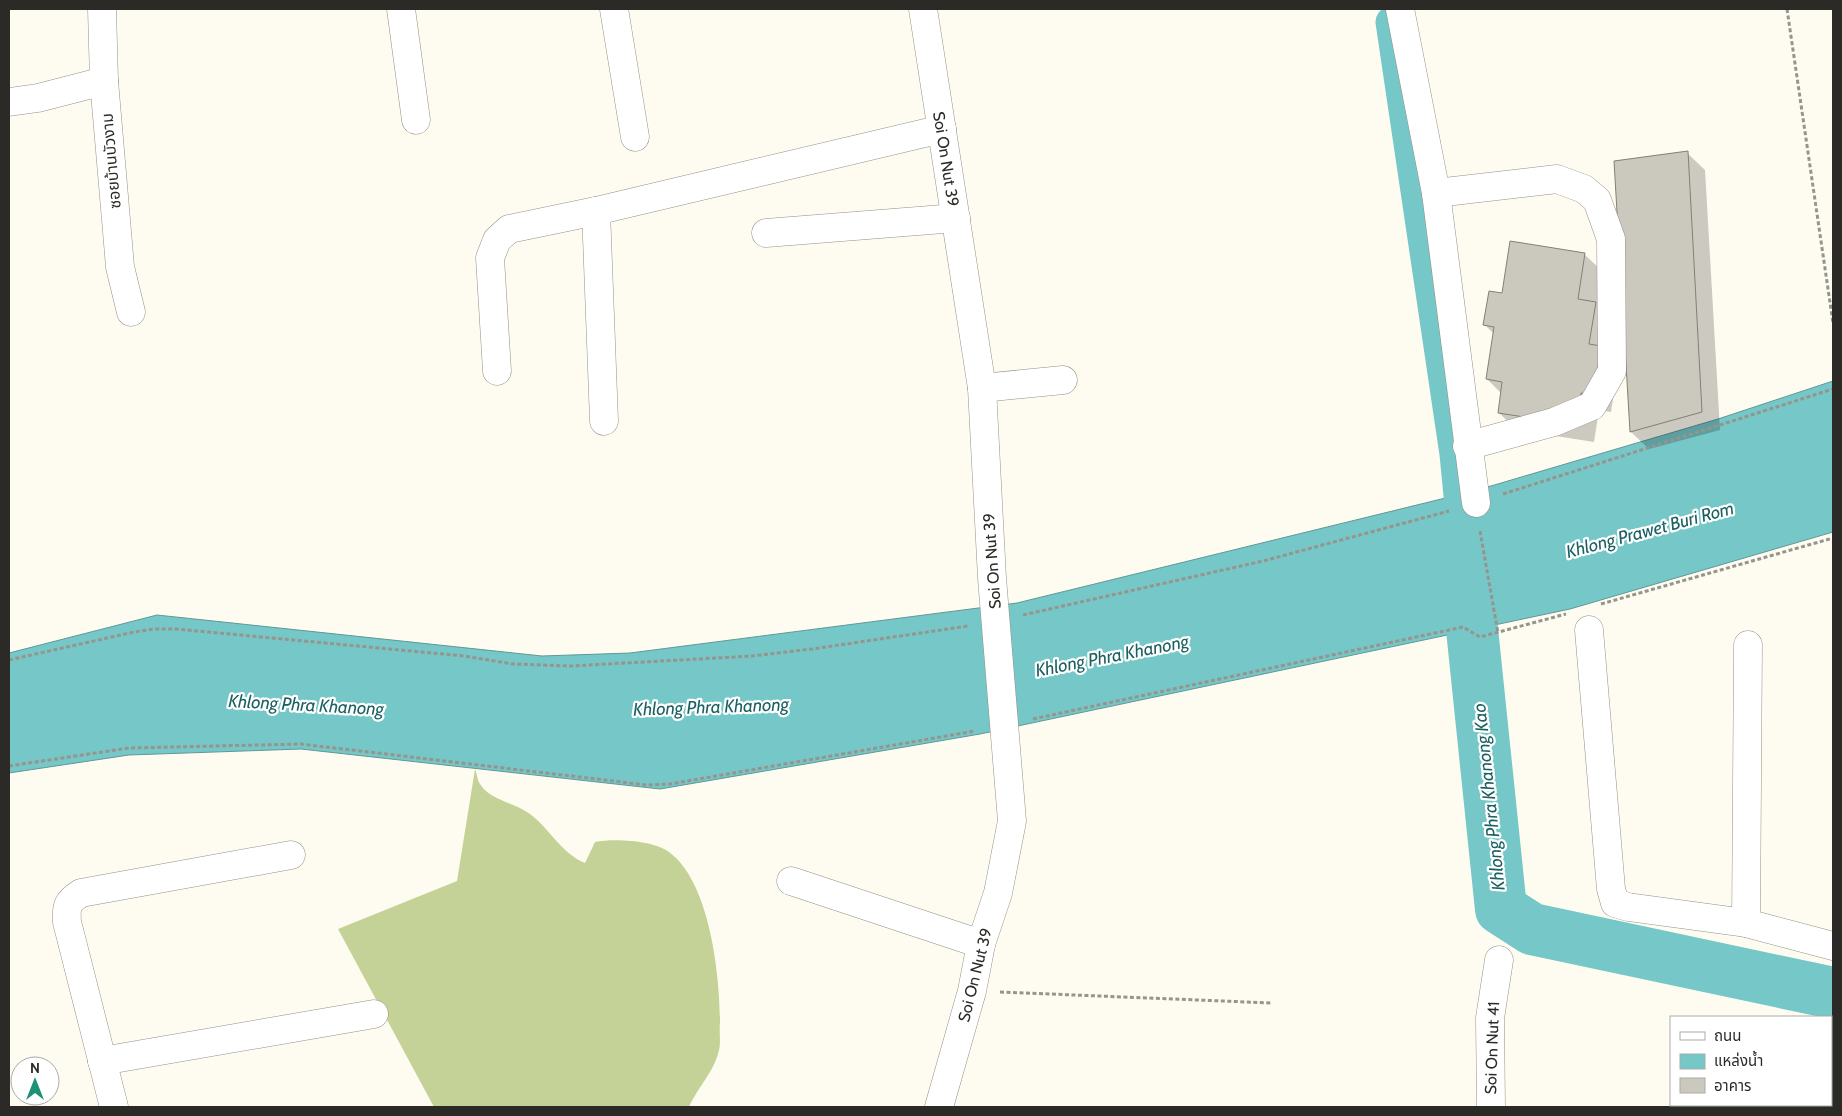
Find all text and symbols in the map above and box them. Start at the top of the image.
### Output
street label: Soi On Nut 39 [929,110,963,208]
street label: ซอยบ้านบัวงาม [97,112,125,210]
water label: Khlong Prawet Buri Rom [1564,497,1736,563]
street label: Soi On Nut 39 [979,512,1005,610]
water label: Khlong Phra Khanong [1033,630,1191,682]
water label: Khlong Phra Khanong [228,690,385,720]
water label: Khlong Phra Khanong [633,693,790,721]
water label: Khlong Phra Khanong Kao [1468,702,1510,892]
street label: Soi On Nut 39 [954,926,996,1024]
street label: Soi On Nut 41 [1481,1001,1503,1095]
legend [1670,1016,1832,1106]
text: ถนน [1714,1027,1741,1045]
text: แหล่งน้ำ [1714,1050,1763,1070]
north arrow [10,1056,60,1106]
text: N [30,1059,40,1077]
text: อาคาร [1714,1077,1751,1095]

